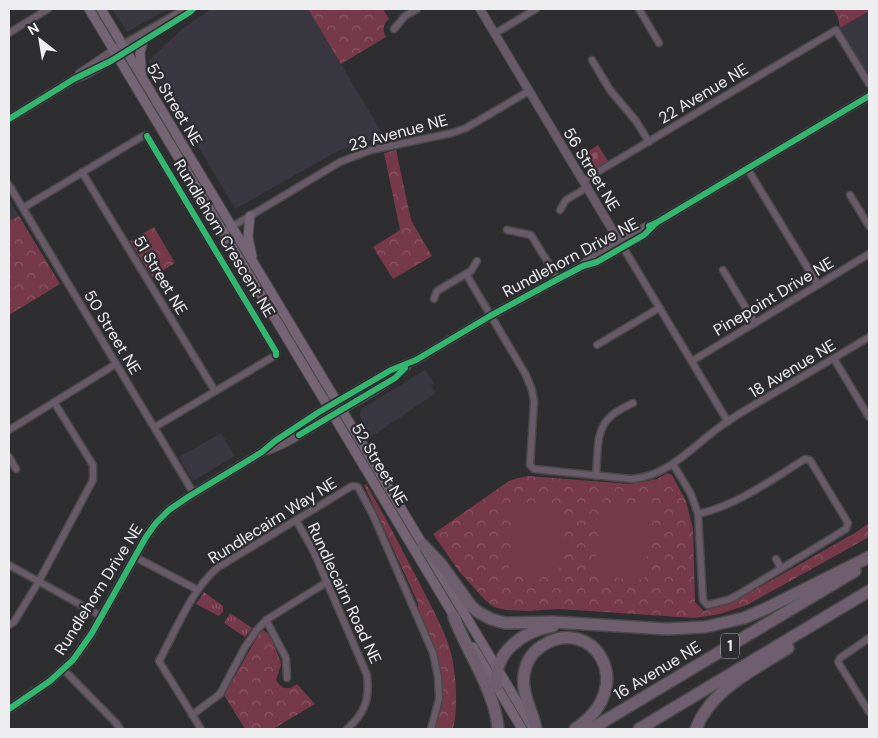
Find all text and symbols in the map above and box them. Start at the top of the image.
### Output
north arrow [15,15,65,65]
text: N [24,19,42,39]
street label: 22 Avenue NE [654,58,752,129]
street label: 52 Street NE [142,59,207,149]
street label: 23 Avenue NE [346,109,450,156]
street label: 56 Street NE [558,124,625,215]
street label: Rundlehorn Crescent NE [169,155,280,321]
street label: Rundlehorn Drive NE [499,213,642,302]
street label: 51 Street NE [129,232,192,319]
street label: Pinepoint Drive NE [709,252,837,341]
street label: 50 Street NE [79,286,146,378]
street label: 18 Avenue NE [745,334,840,403]
street label: 52 Street NE [347,419,412,509]
street label: Rundlecairn Way NE [204,472,341,569]
street label: Rundlecairn Road NE [303,519,386,667]
street label: Rundlehorn Drive NE [50,520,147,659]
road number: 1 [721,634,739,658]
street label: 16 Avenue NE [610,636,705,705]

